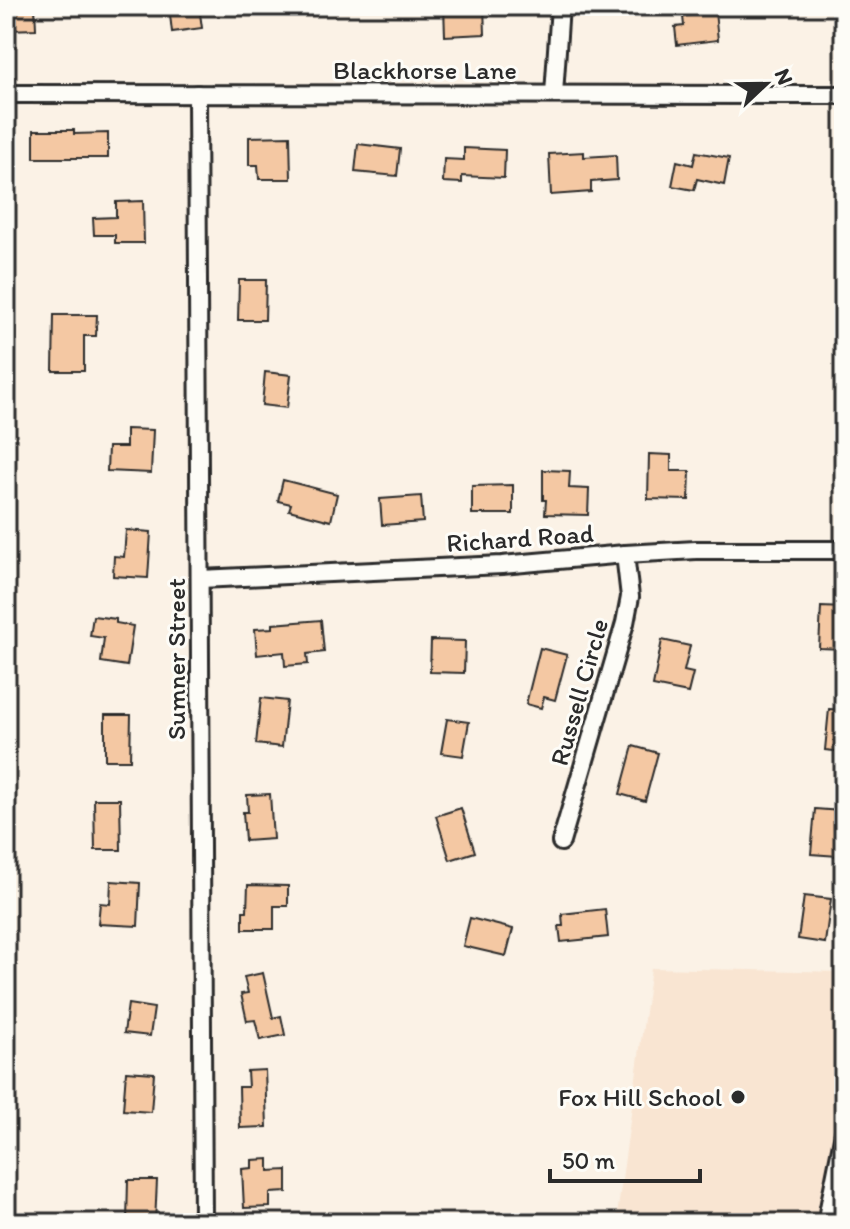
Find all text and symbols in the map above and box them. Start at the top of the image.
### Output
north arrow [726,44,806,124]
street label: Blackhorse Lane [333,54,517,86]
text: N [769,65,799,89]
street label: Richard Road [445,517,595,559]
street label: Sumner Street [160,578,192,740]
street label: Russell Circle [543,615,615,769]
place label: Fox Hill School [558,1081,722,1113]
marker: Fox Hill School [729,1088,747,1106]
scale bar [550,1133,700,1183]
text: 50 m [562,1146,615,1175]

